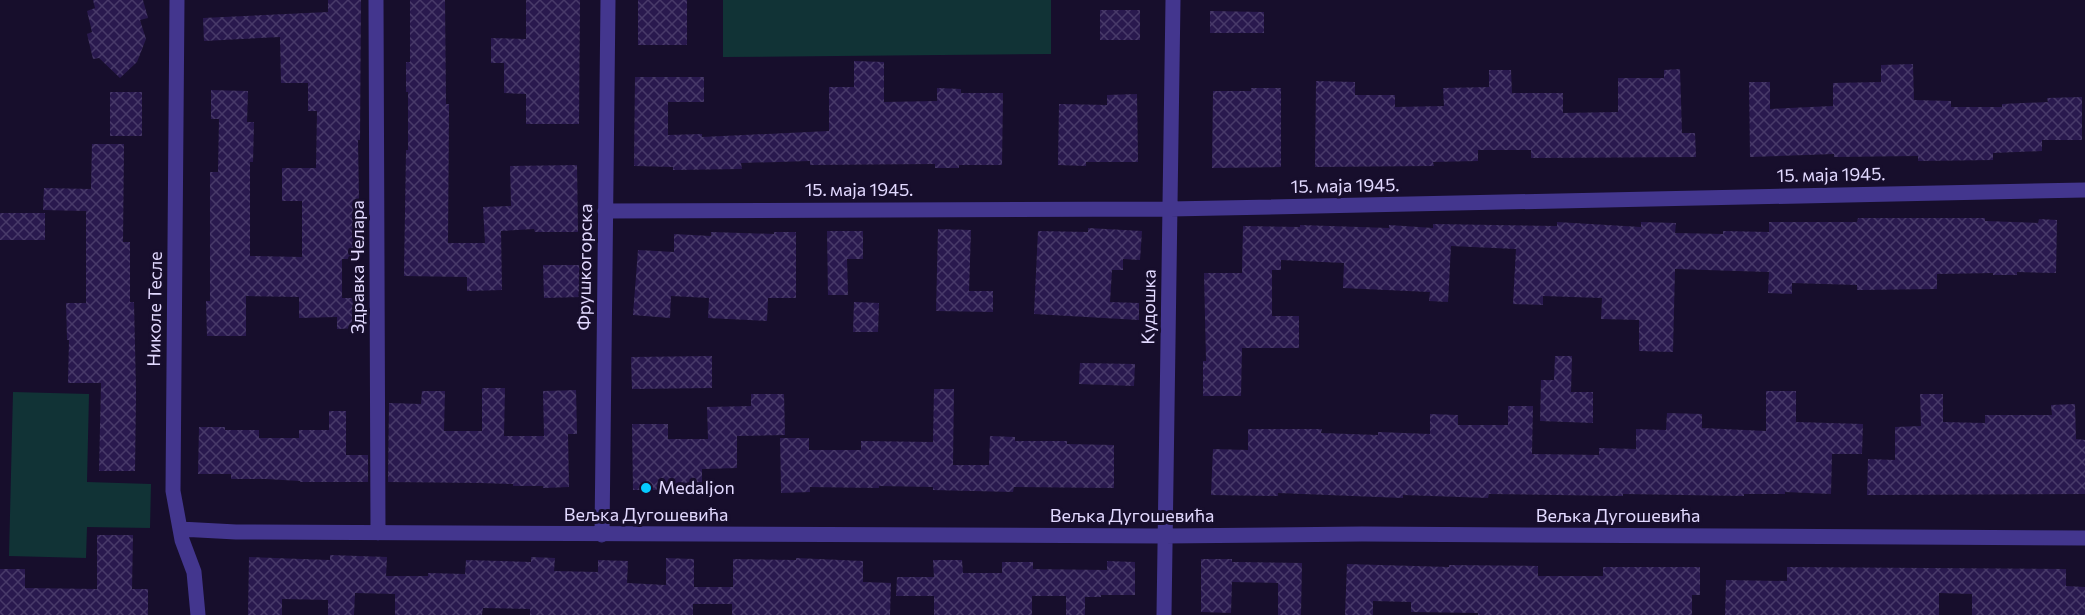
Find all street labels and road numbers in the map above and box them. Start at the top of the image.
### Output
street label: 15. маја 1945. [1776,162,1885,186]
street label: 15. маја 1945. [1290,173,1399,197]
street label: 15. маја 1945. [805,178,913,200]
street label: Здравка Челара [346,200,368,334]
street label: Фрушкогорска [572,203,596,331]
street label: Николе Тесле [142,251,166,367]
street label: Кудошка [1136,269,1160,345]
street label: Вељка Дугошевића [564,503,728,525]
street label: Вељка Дугошевића [1050,504,1214,526]
street label: Вељка Дугошевића [1536,504,1700,526]

